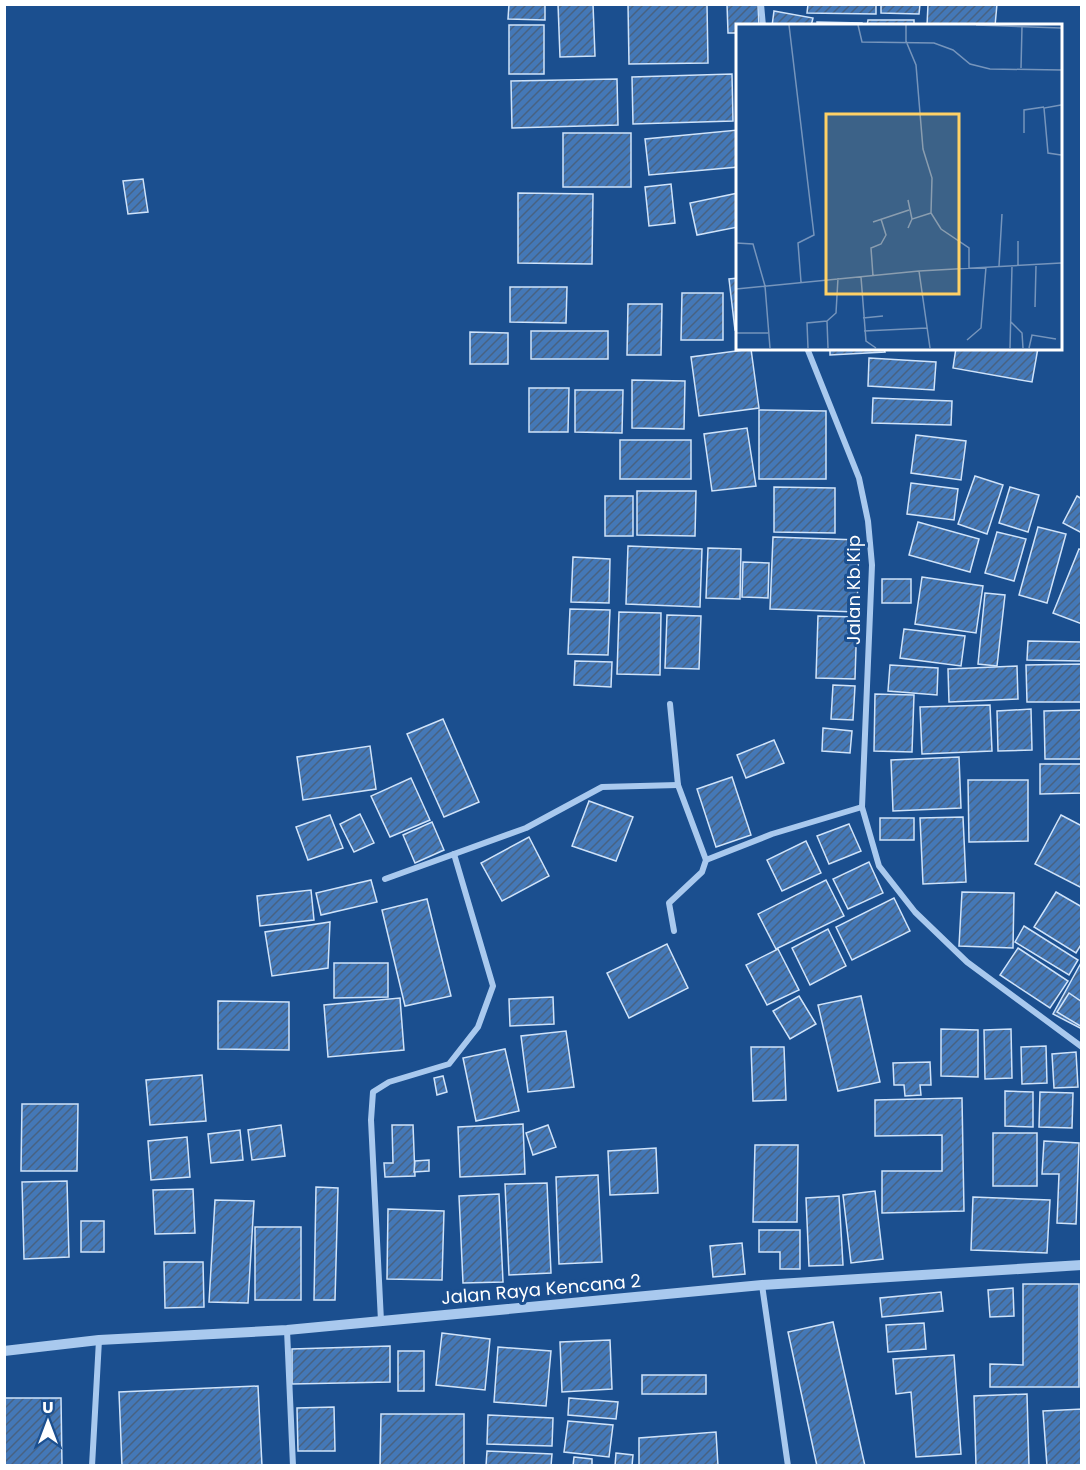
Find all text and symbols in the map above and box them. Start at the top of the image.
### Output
inset map [736,24,1062,350]
street label: Jalan Kb Kip [841,535,866,645]
street label: Jalan Raya Kencana 2 [440,1268,642,1310]
north arrow [18,1392,78,1452]
text: U [42,1396,54,1419]

